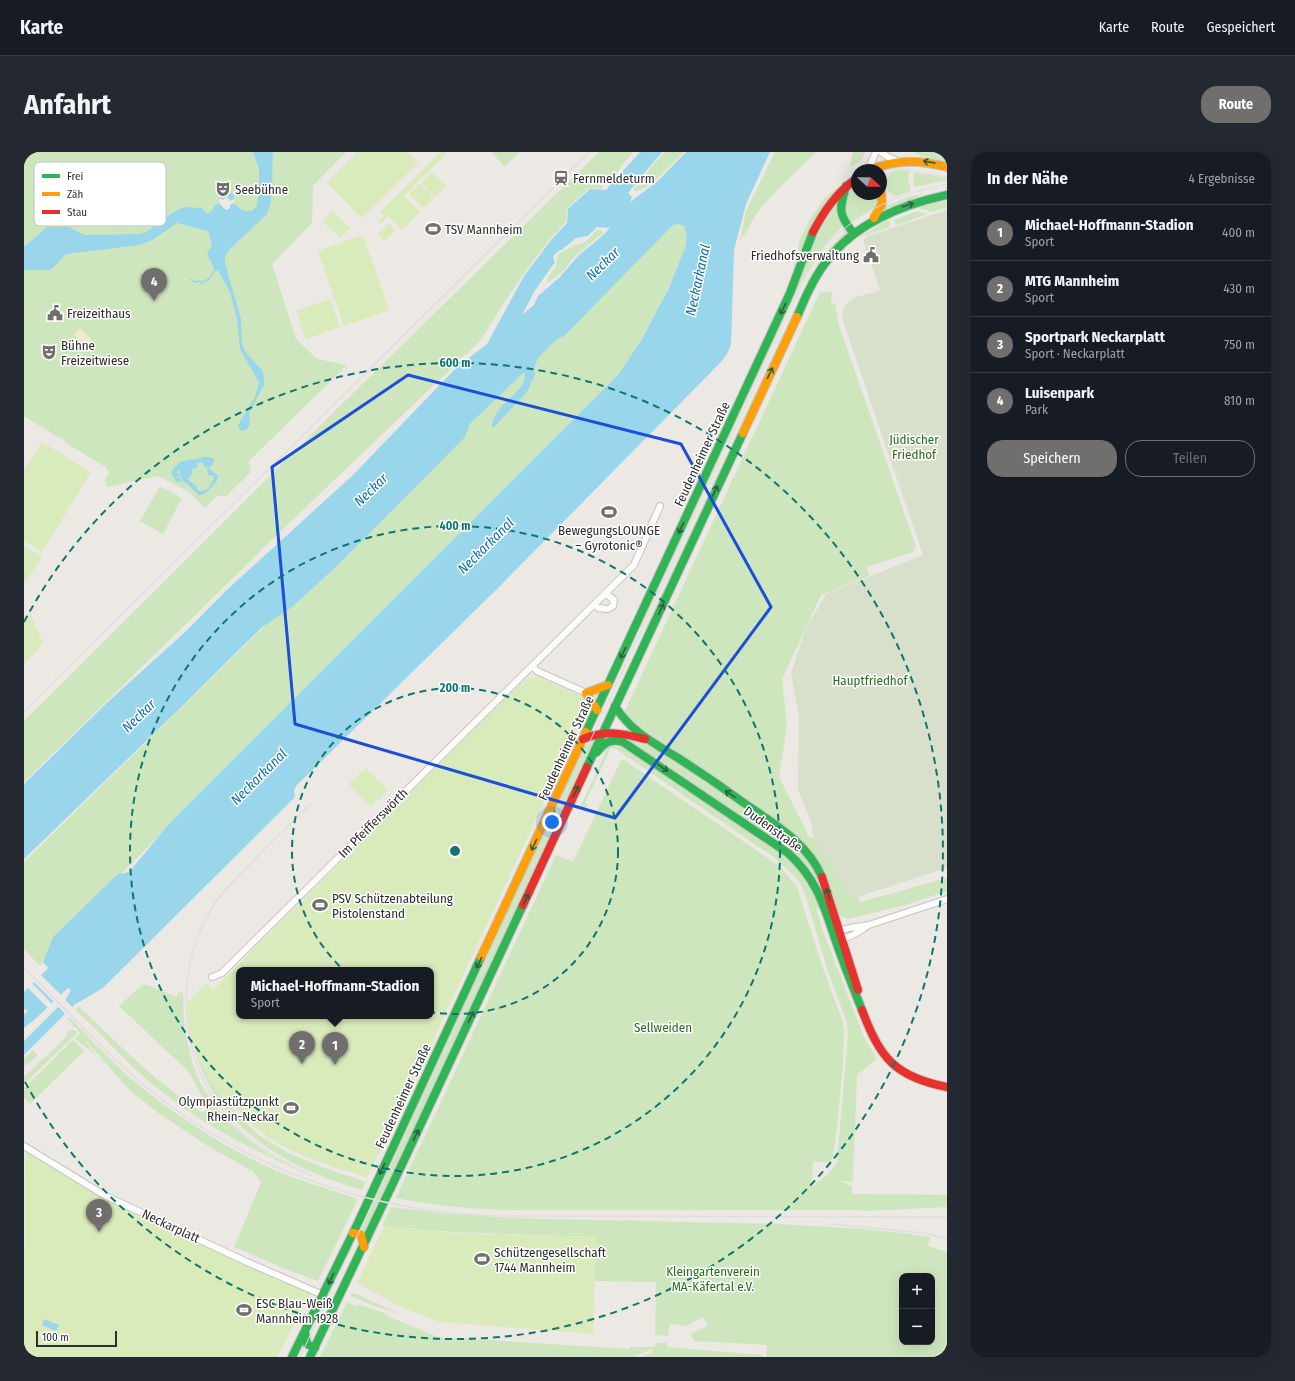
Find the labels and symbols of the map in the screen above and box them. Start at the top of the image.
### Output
one-way arrow [923,158,936,166]
legend [34,162,166,226]
north arrow [851,164,887,200]
station icon: Fernmeldeturm [552,169,570,187]
text: Frei [67,170,83,183]
place label: Fernmeldeturm [573,171,655,186]
theatre icon: Seebühne [214,180,232,198]
place label: Seebühne [235,182,288,197]
text: Zäh [67,188,83,201]
one-way arrow [902,201,915,208]
text: Stau [67,206,87,219]
sports icon: TSV Mannheim [424,220,442,238]
place label: TSV Mannheim [445,222,522,237]
water label: Neckarkanal [682,242,714,317]
water label: Neckar [583,243,624,284]
public building icon: Friedhofsverwaltung [862,246,880,264]
place label: Friedhofsverwaltung [751,248,860,263]
pin: 4 [141,268,167,301]
one-way arrow [779,302,786,314]
public building icon: Freizeithaus [46,304,64,322]
place label: Freizeithaus [67,306,131,321]
place label: Bühne Freizeitwiese [61,338,129,368]
theatre icon: Bühne Freizeitwiese [40,343,58,361]
text: 600 m [439,356,471,370]
one-way arrow [767,368,774,380]
street label: Feudenheimer Straße [671,399,733,509]
park label: Jüdischer Friedhof [889,432,939,462]
water label: Neckar [351,469,392,510]
one-way arrow [712,486,719,498]
sports icon: BewegungsLOUNGE – Gyrotonic® [600,503,618,521]
water label: Neckarkanal [454,514,518,578]
text: 400 m [440,519,470,533]
one-way arrow [677,522,684,534]
place label: BewegungsLOUNGE – Gyrotonic® [558,523,660,553]
one-way arrow [658,604,665,616]
one-way arrow [619,646,626,658]
park label: Hauptfriedhof [832,673,909,688]
text: 200 m [439,681,470,695]
street label: Feudenheimer Straße [535,693,597,803]
water label: Neckar [119,695,160,736]
water label: Neckarkanal [227,745,291,809]
one-way arrow [658,764,669,772]
street label: Im Pfeifferswörth [335,785,411,861]
one-way arrow [573,785,580,797]
one-way arrow [725,790,736,798]
street label: Dudenstraße [741,803,805,855]
your location [542,812,562,832]
one-way arrow [530,839,537,851]
centre of rings [448,844,462,858]
one-way arrow [824,887,831,900]
place label: PSV Schützenabteilung Pistolenstand [332,891,454,921]
one-way arrow [522,894,530,906]
sports icon: PSV Schützenabteilung Pistolenstand [311,896,329,914]
one-way arrow [475,956,482,968]
one-way arrow [468,1012,475,1024]
park label: Sellweiden [634,1020,692,1035]
pin: 2 [289,1031,315,1064]
pin: 1 [322,1032,348,1065]
street label: Feudenheimer Straße [372,1041,434,1151]
place label: Olympiastützpunkt Rhein-Neckar [178,1094,280,1124]
sports icon: Olympiastützpunkt Rhein-Neckar [282,1099,300,1117]
one-way arrow [413,1130,420,1142]
one-way arrow [378,1163,386,1175]
pin: 3 [86,1199,112,1232]
street label: Neckarplatt [140,1206,203,1246]
place label: Schützengesellschaft 1744 Mannheim [494,1245,607,1275]
sports icon: Schützengesellschaft 1744 Mannheim [473,1250,491,1268]
park label: Kleingartenverein MA-Käfertal e.V. [666,1264,760,1294]
one-way arrow [327,1272,334,1284]
place label: ESC Blau-Weiß Mannheim 1928 [256,1296,338,1326]
sports icon: ESC Blau-Weiß Mannheim 1928 [235,1301,253,1319]
scale bar [36,1329,117,1348]

